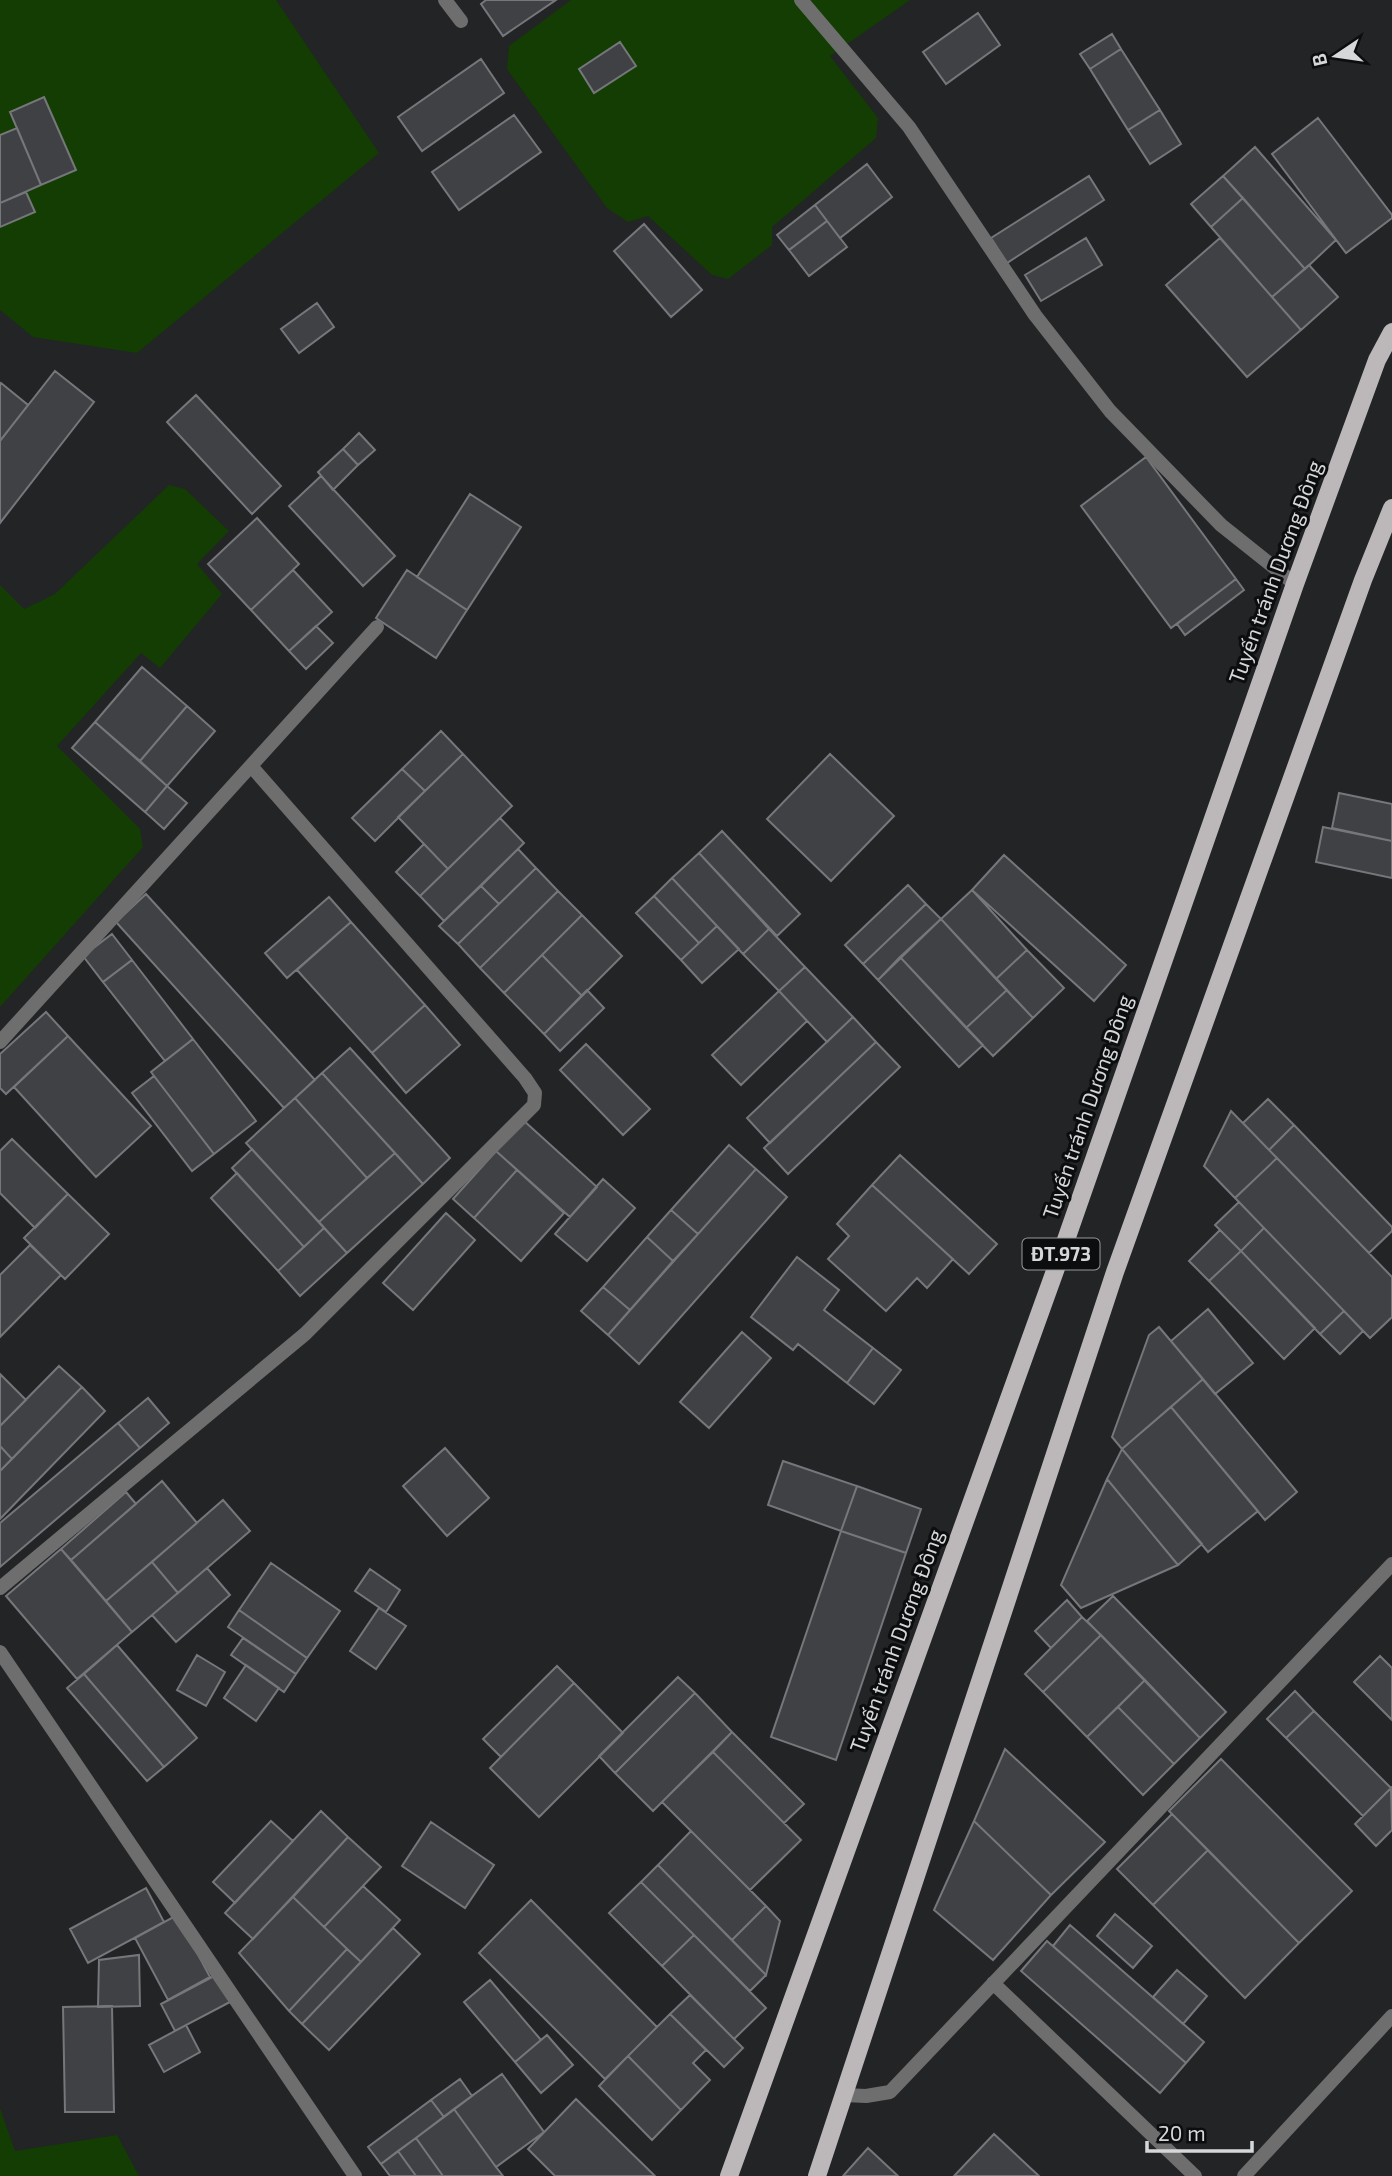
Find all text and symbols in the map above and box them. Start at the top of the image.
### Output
north arrow [1301,21,1371,91]
text: B [1306,51,1332,68]
street label: Tuyến tránh Dương Đông [1223,456,1327,686]
street label: Tuyến tránh Dương Đông [1036,991,1137,1222]
road number: ĐT.973 [1023,1238,1100,1270]
street label: Tuyến tránh Dương Đông [844,1525,948,1755]
scale bar [1147,2110,1252,2154]
text: 20 m [1158,2120,1206,2145]

